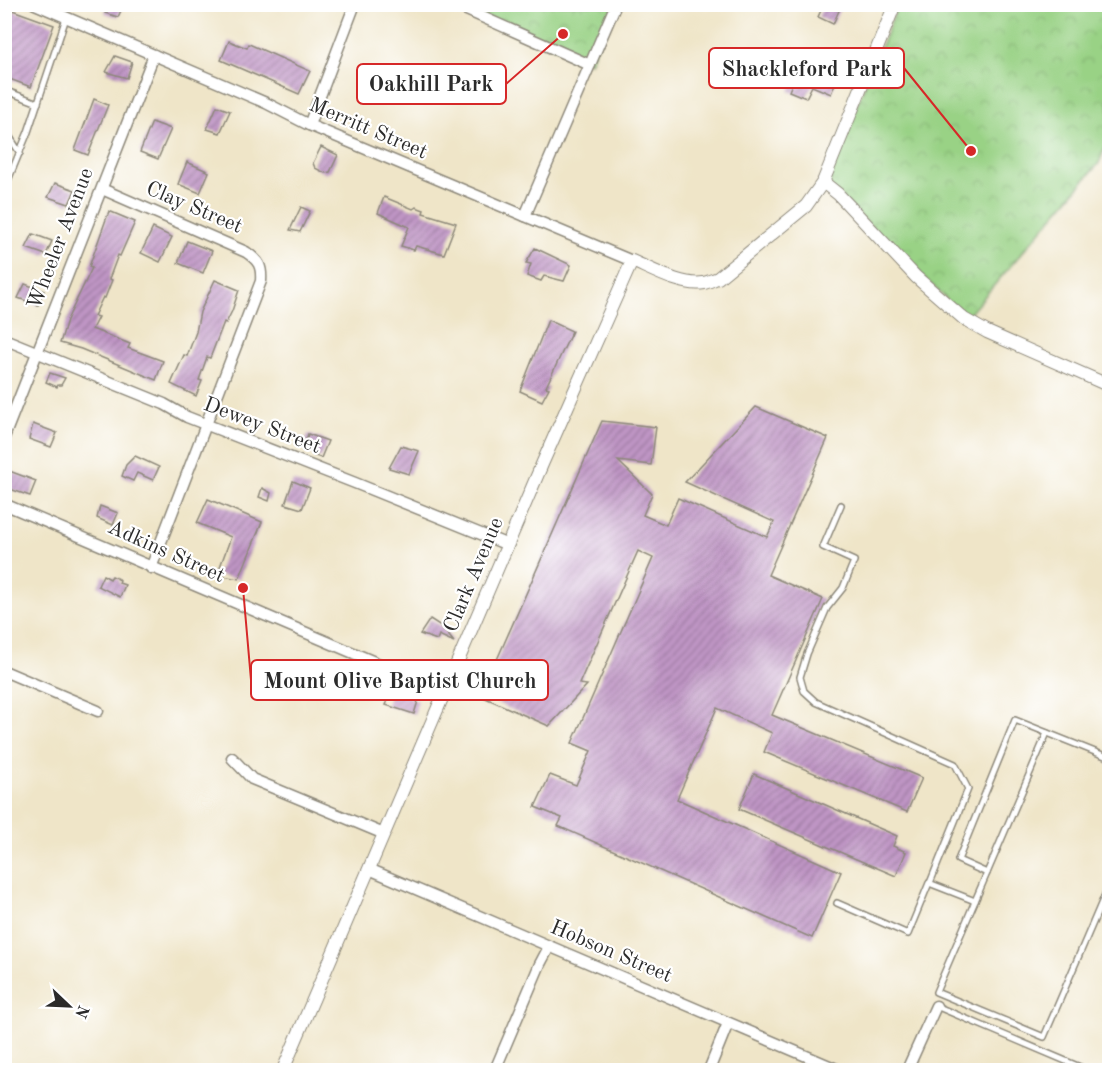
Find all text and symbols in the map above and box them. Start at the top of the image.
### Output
callout: Shackleford Park [709,48,904,88]
text: Shackleford Park [722,59,892,81]
callout: Oakhill Park [357,64,506,104]
text: Oakhill Park [368,74,494,96]
street label: Merritt Street [306,95,430,163]
street label: Wheeler Avenue [24,165,98,313]
street label: Clay Street [143,178,245,238]
street label: Dewey Street [201,394,323,458]
street label: Clark Avenue [440,515,508,635]
street label: Adkins Street [104,517,228,587]
callout: Mount Olive Baptist Church [251,660,548,700]
text: Mount Olive Baptist Church [263,671,537,693]
street label: Hobson Street [547,917,675,987]
north arrow [39,976,99,1036]
text: N [71,1002,91,1021]

